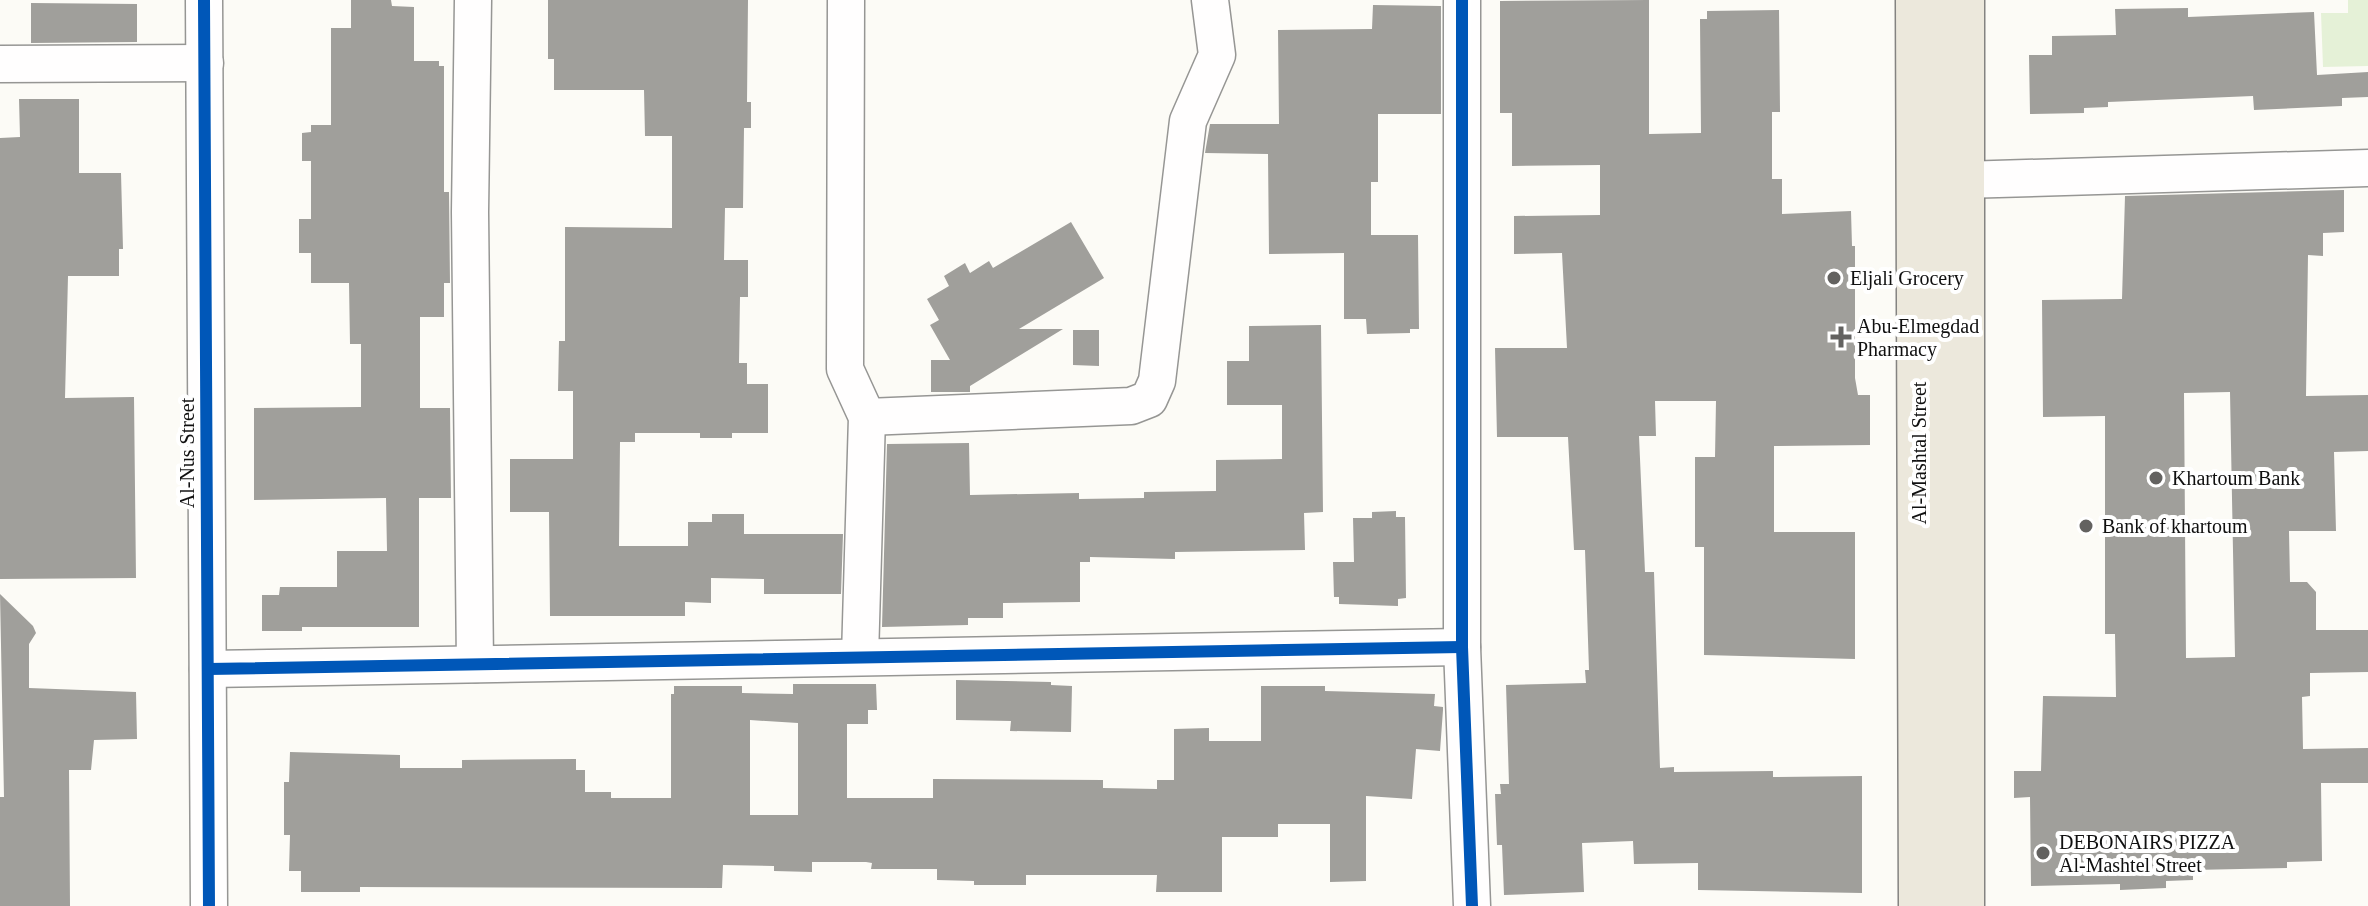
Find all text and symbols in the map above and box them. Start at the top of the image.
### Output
place label: Eljali Grocery [1850,267,1964,290]
marker: Eljali Grocery [1825,269,1843,287]
place label: Abu-Elmegdad Pharmacy [1857,315,1979,361]
marker: Abu-Elmegdad Pharmacy [1832,328,1850,346]
street label: Al-Mashtal Street [1908,381,1930,524]
street label: Al-Nus Street [176,397,198,508]
place label: Khartoum Bank [2172,467,2300,489]
marker: Khartoum Bank [2147,469,2165,487]
place label: Bank of khartoum [2102,515,2248,537]
marker: Bank of khartoum [2077,517,2095,535]
place label: DEBONAIRS PIZZA Al-Mashtel Street [2059,831,2236,876]
marker: DEBONAIRS PIZZA Al-Mashtel Street [2034,844,2052,862]

